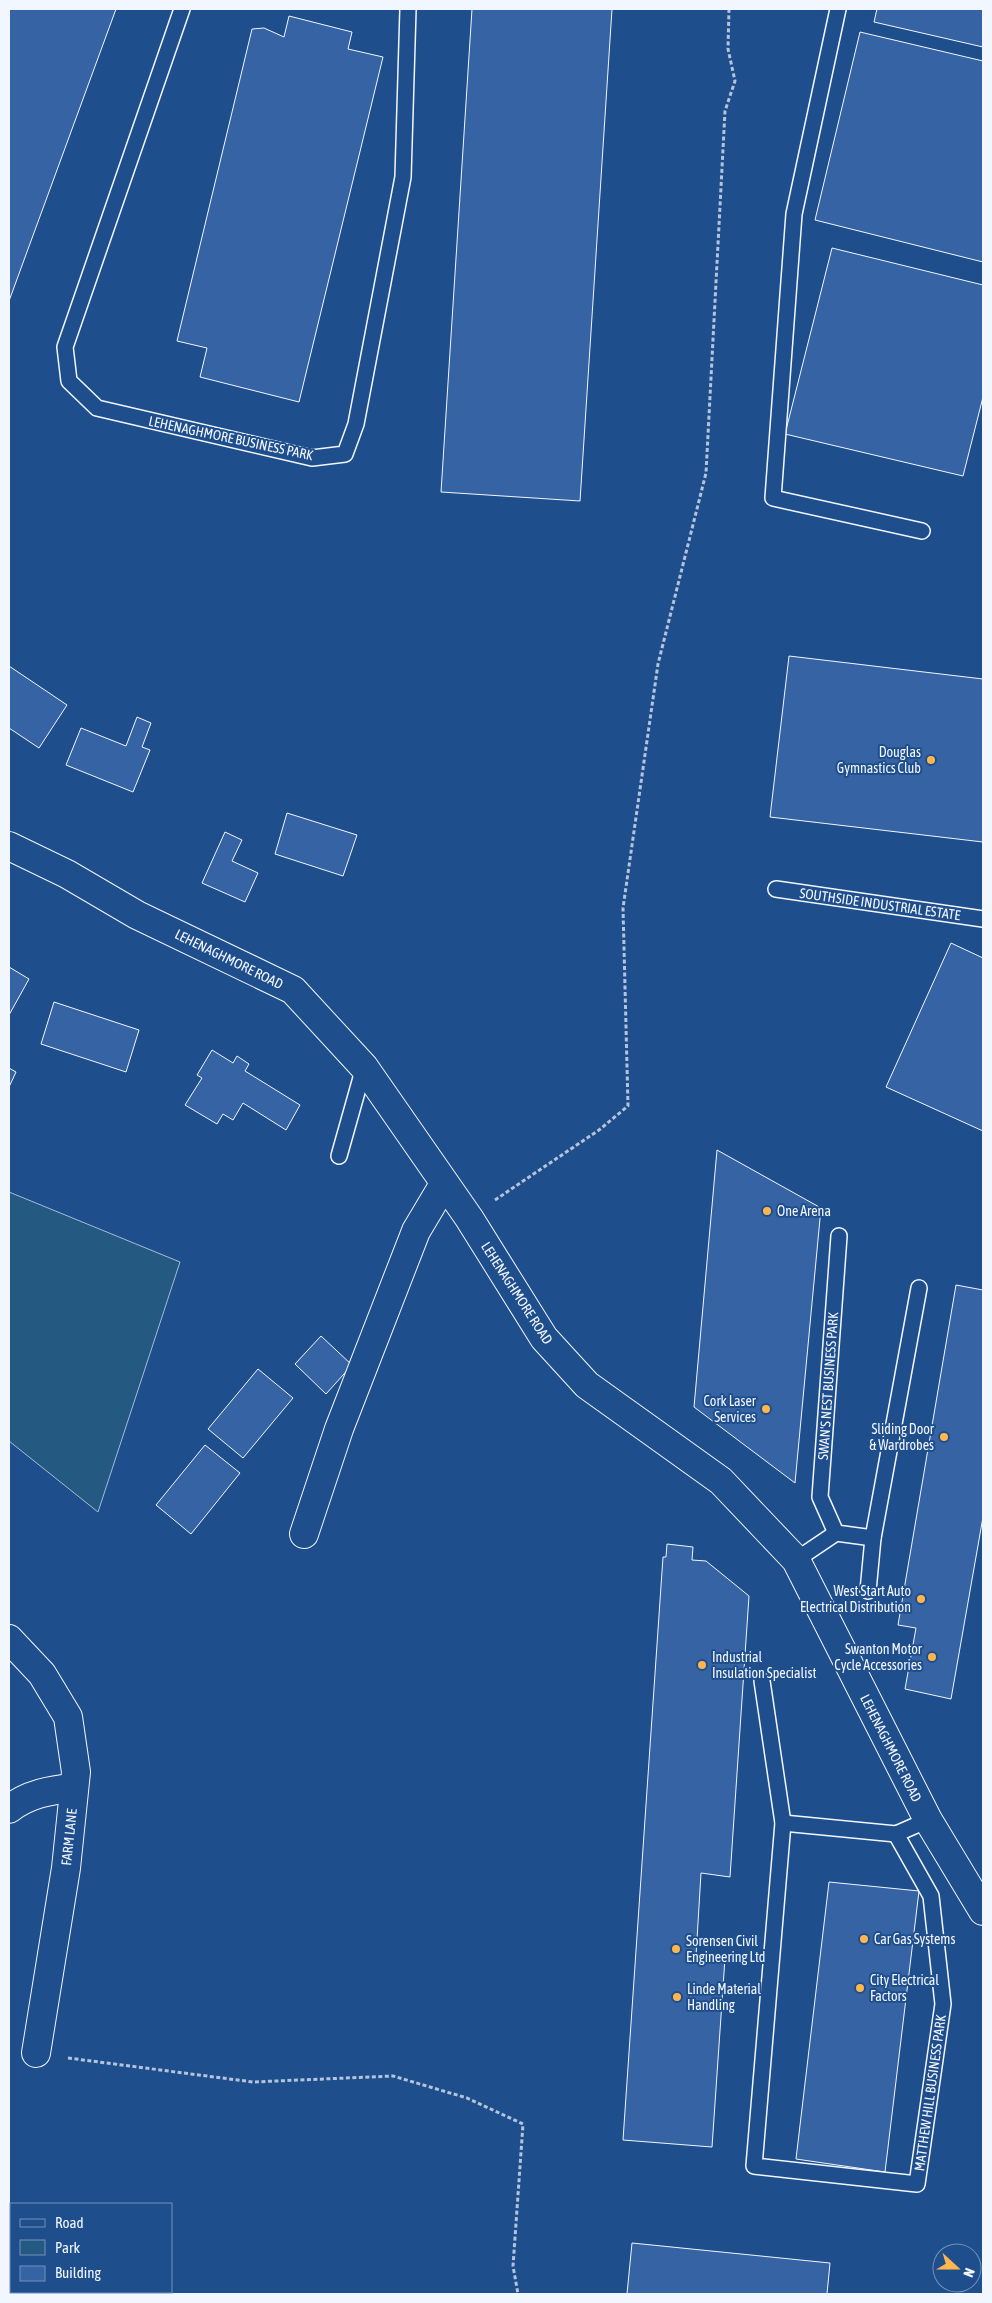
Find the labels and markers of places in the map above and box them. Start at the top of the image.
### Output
place label: Douglas Gymnastics Club [837,744,921,776]
marker: Douglas Gymnastics Club [925,754,937,766]
place label: One Arena [777,1203,831,1219]
marker: One Arena [761,1205,773,1217]
place label: Cork Laser Services [704,1393,757,1425]
marker: Cork Laser Services [760,1403,772,1415]
place label: Sliding Door & Wardrobes [869,1421,935,1453]
marker: Sliding Door & Wardrobes [938,1431,950,1443]
place label: West Start Auto Electrical Distribution [800,1583,911,1615]
marker: West Start Auto Electrical Distribution [915,1593,927,1605]
place label: Swanton Motor Cycle Accessories [834,1641,923,1673]
place label: Industrial Insulation Specialist [712,1649,816,1681]
marker: Swanton Motor Cycle Accessories [926,1651,938,1663]
marker: Industrial Insulation Specialist [696,1659,708,1671]
place label: Car Gas Systems [874,1931,955,1947]
place label: Sorensen Civil Engineering Ltd [686,1933,765,1965]
marker: Car Gas Systems [858,1933,870,1945]
marker: Sorensen Civil Engineering Ltd [670,1943,682,1955]
place label: City Electrical Factors [870,1972,939,2004]
place label: Linde Material Handling [687,1981,761,2013]
marker: City Electrical Factors [854,1982,866,1994]
marker: Linde Material Handling [671,1991,683,2003]

